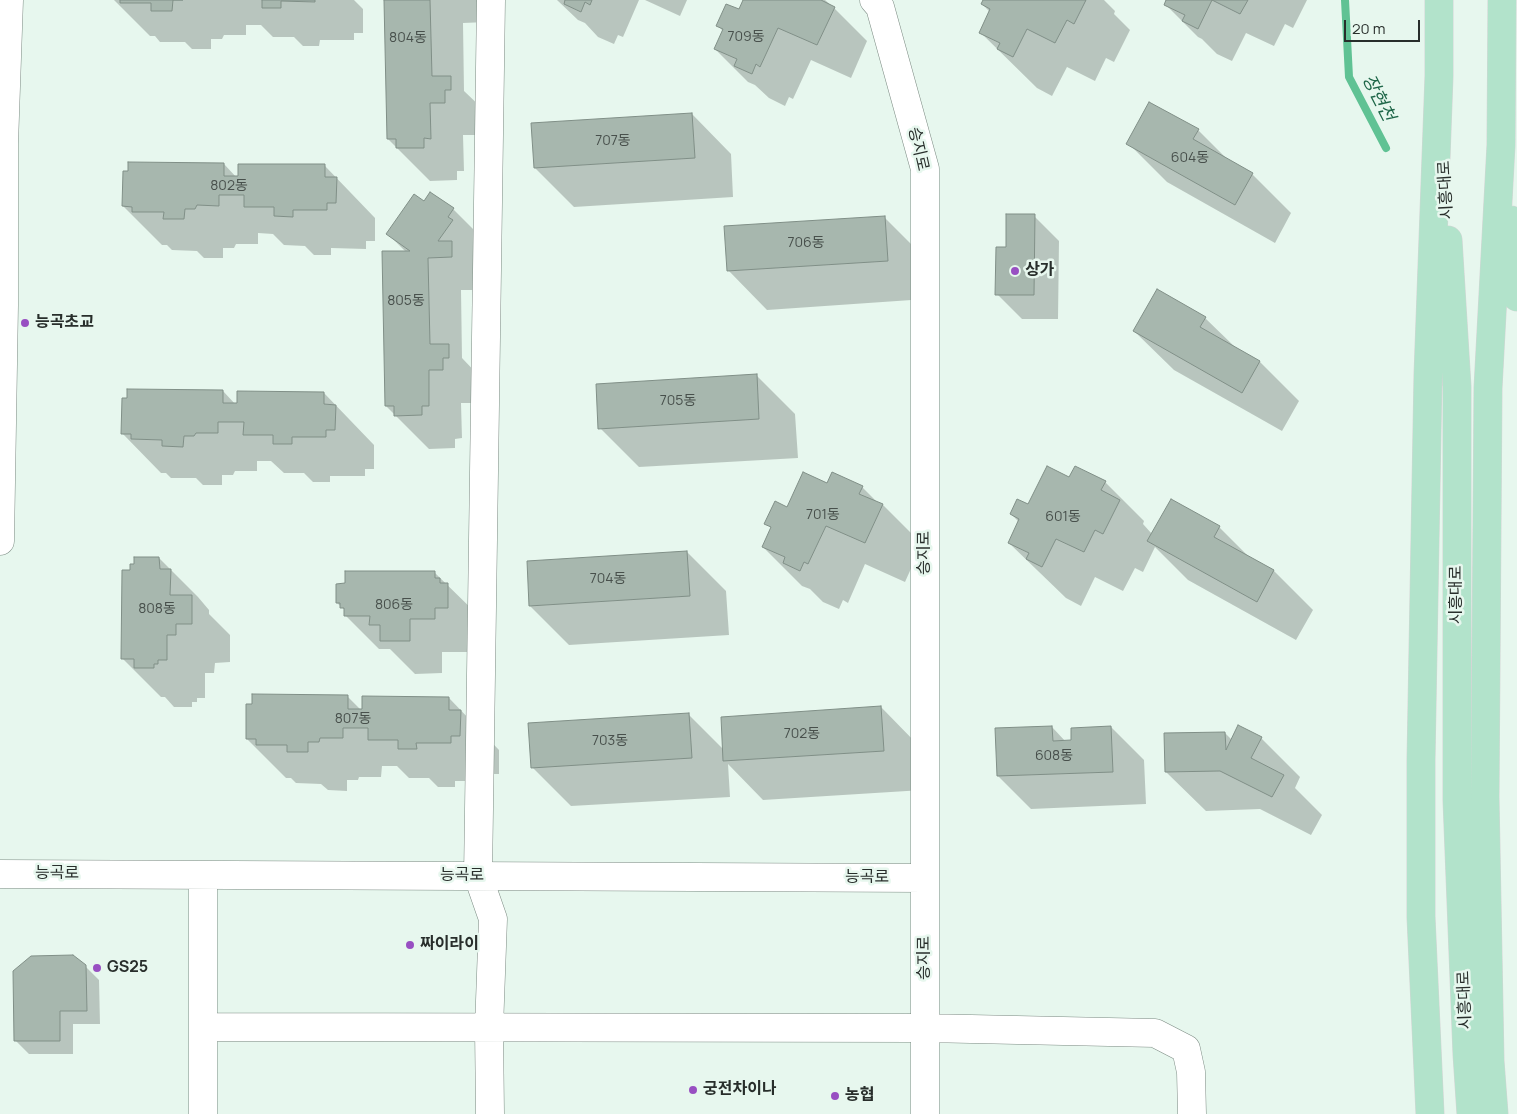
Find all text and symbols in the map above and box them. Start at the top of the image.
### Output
scale bar [1347,10,1423,42]
text: 20 m [1352,18,1385,39]
house number: 709동 [727,29,765,45]
house number: 804동 [389,30,427,46]
water label: 장현천 [1357,71,1399,125]
street label: 승지로 [904,125,932,173]
house number: 707동 [595,133,631,149]
house number: 604동 [1171,150,1209,166]
street label: 시흥대로 [1435,160,1457,220]
house number: 802동 [210,178,248,194]
house number: 706동 [787,235,825,251]
place label: 상가 [1025,261,1054,281]
marker: 상가 [1009,265,1021,277]
house number: 805동 [387,293,425,309]
place label: 능곡초교 [35,313,94,333]
marker: 능곡초교 [19,317,31,329]
house number: 705동 [660,393,696,409]
house number: 701동 [806,507,840,523]
house number: 601동 [1045,509,1081,525]
street label: 승지로 [915,531,935,575]
street label: 시흥대로 [1447,566,1467,624]
house number: 704동 [590,571,626,587]
house number: 806동 [375,597,413,613]
house number: 808동 [138,601,176,617]
house number: 807동 [335,711,371,727]
house number: 702동 [784,726,820,742]
house number: 703동 [592,733,628,749]
house number: 608동 [1035,748,1073,764]
street label: 능곡로 [35,864,79,884]
street label: 능곡로 [440,866,484,886]
street label: 능곡로 [845,868,889,888]
place label: 짜이라이 [420,935,479,955]
street label: 승지로 [915,936,935,980]
marker: 짜이라이 [404,939,416,951]
place label: GS25 [107,958,148,978]
marker: GS25 [91,962,103,974]
street label: 시흥대로 [1454,970,1476,1030]
place label: 궁전차이나 [703,1080,777,1100]
marker: 궁전차이나 [687,1084,699,1096]
place label: 농협 [845,1086,874,1106]
marker: 농협 [829,1090,841,1102]

